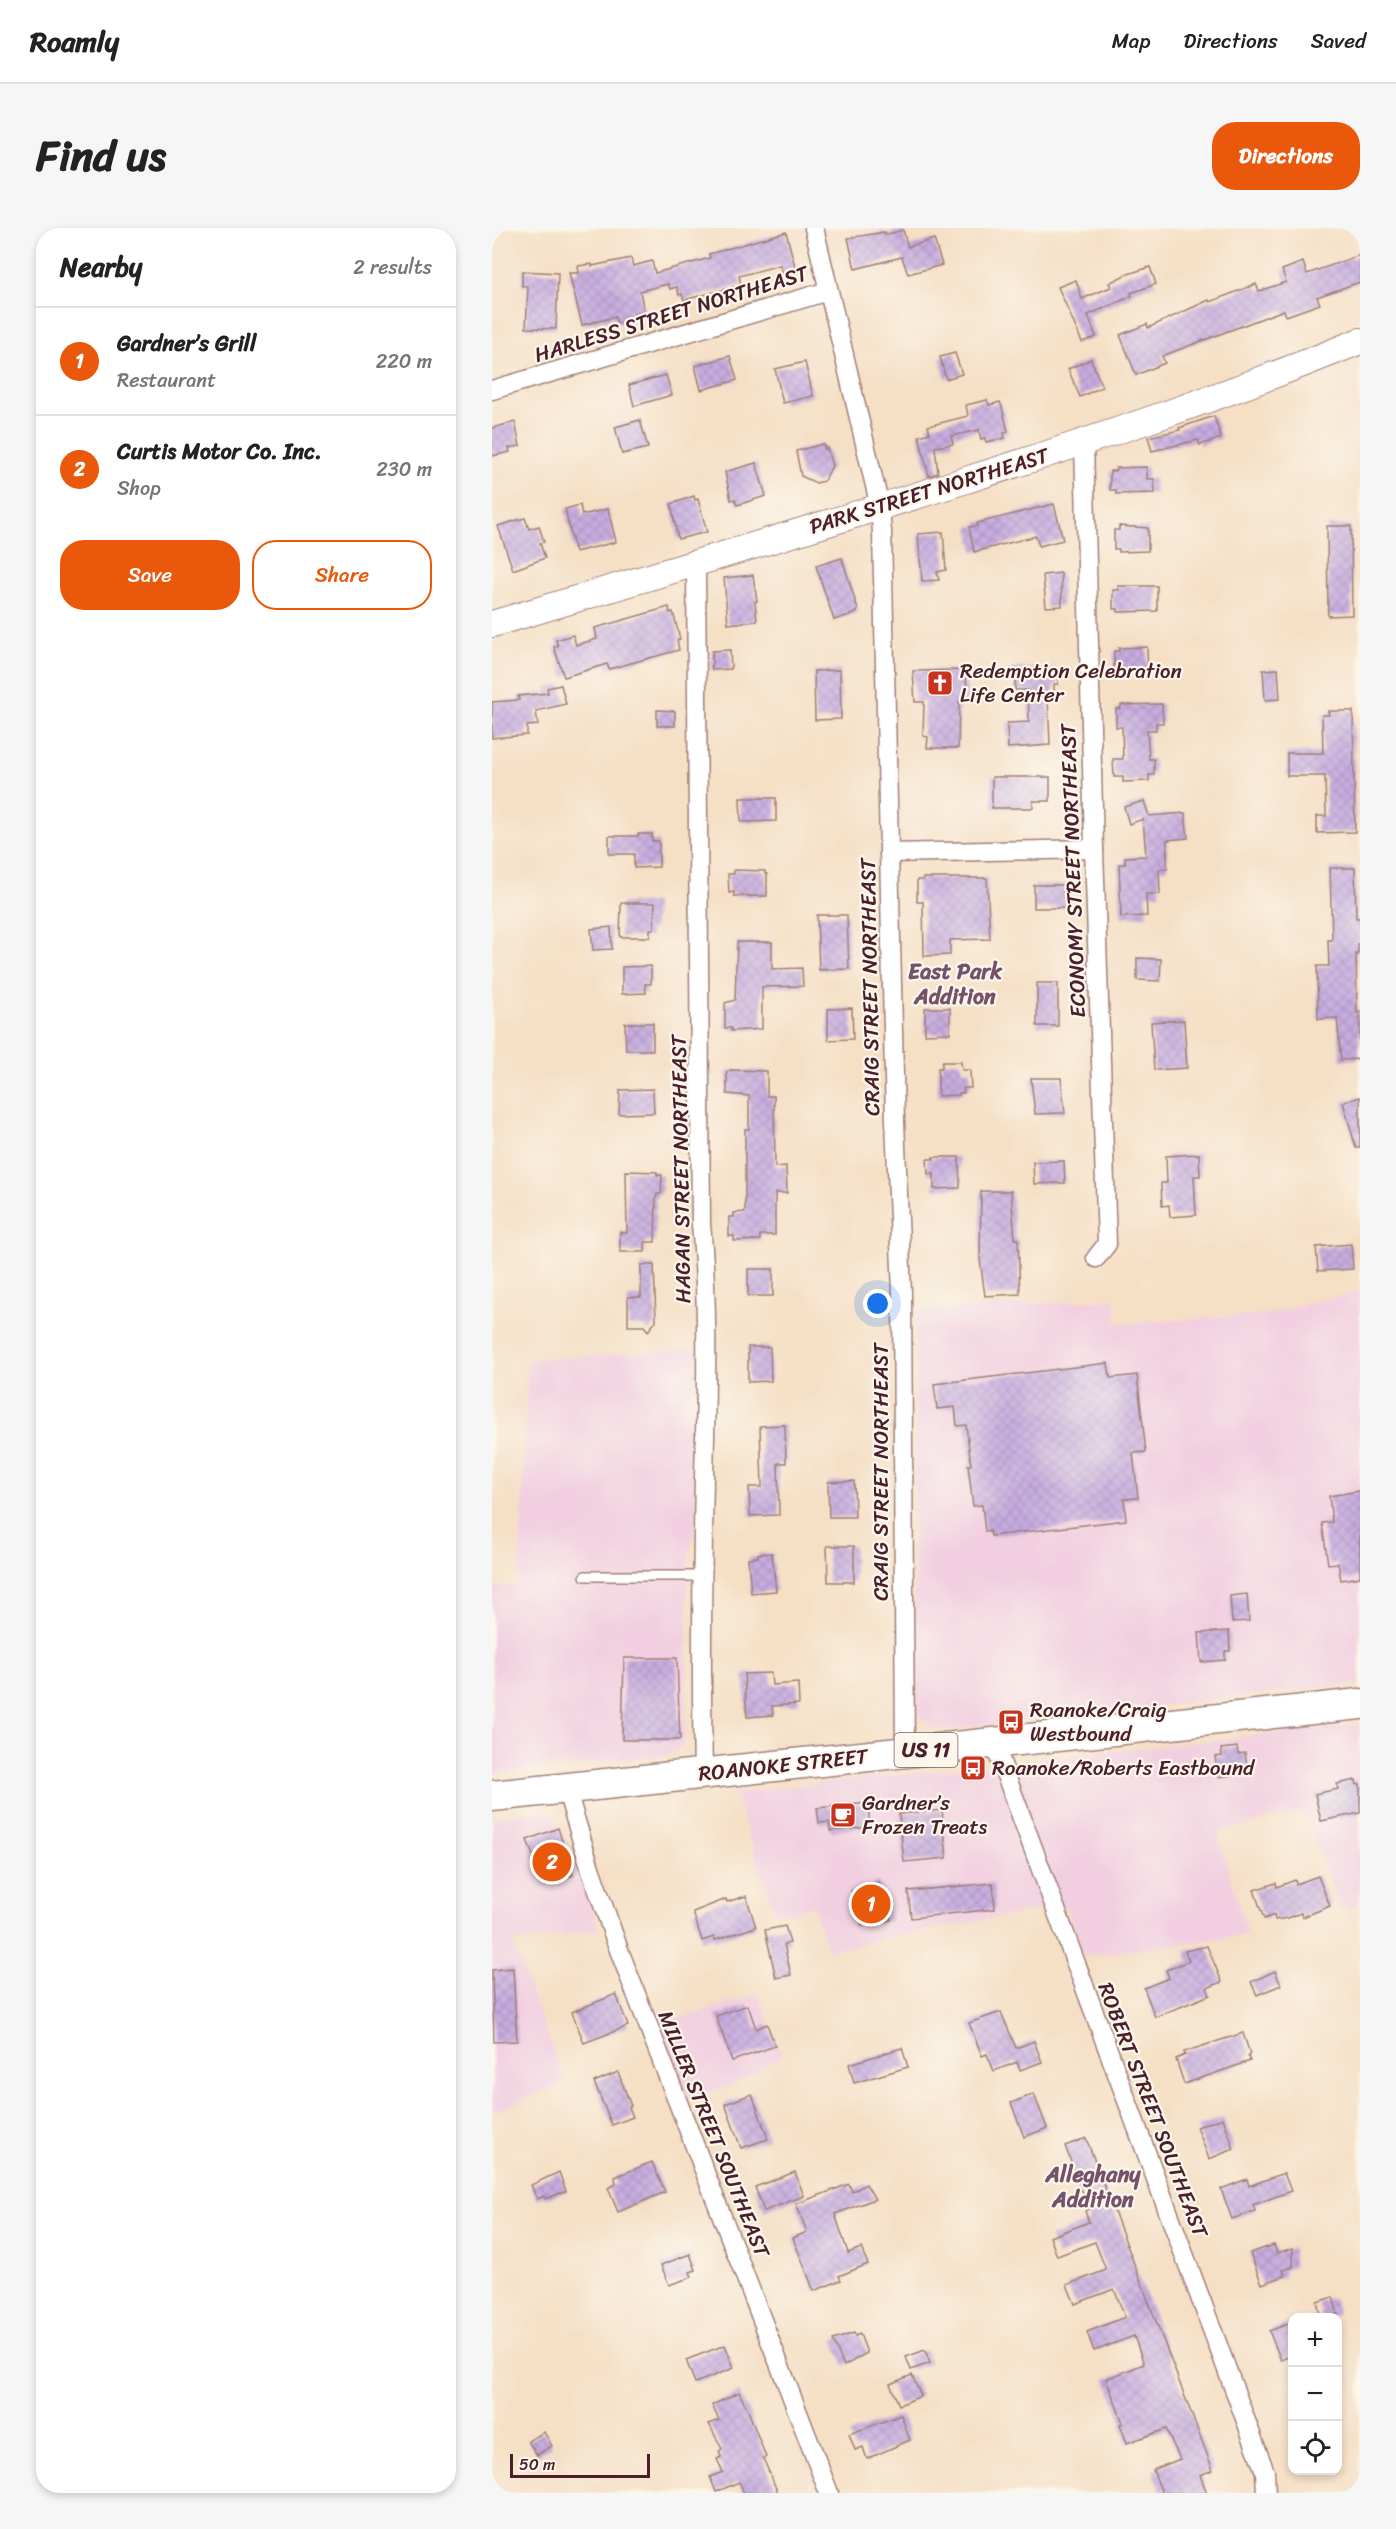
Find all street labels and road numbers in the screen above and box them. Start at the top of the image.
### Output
street label: HARLESS STREET NORTHEAST [529,254,814,374]
street label: PARK STREET NORTHEAST [805,436,1055,545]
street label: ECONOMY STREET NORTHEAST [1049,722,1097,1019]
street label: CRAIG STREET NORTHEAST [849,857,891,1116]
street label: HAGAN STREET NORTHEAST [660,1033,702,1304]
street label: CRAIG STREET NORTHEAST [862,1342,900,1601]
road number: US 11 [894,1733,958,1767]
street label: ROANOKE STREET [696,1737,871,1793]
street label: ROBERT STREET SOUTHEAST [1087,1977,1220,2244]
street label: MILLER STREET SOUTHEAST [647,2005,782,2265]

